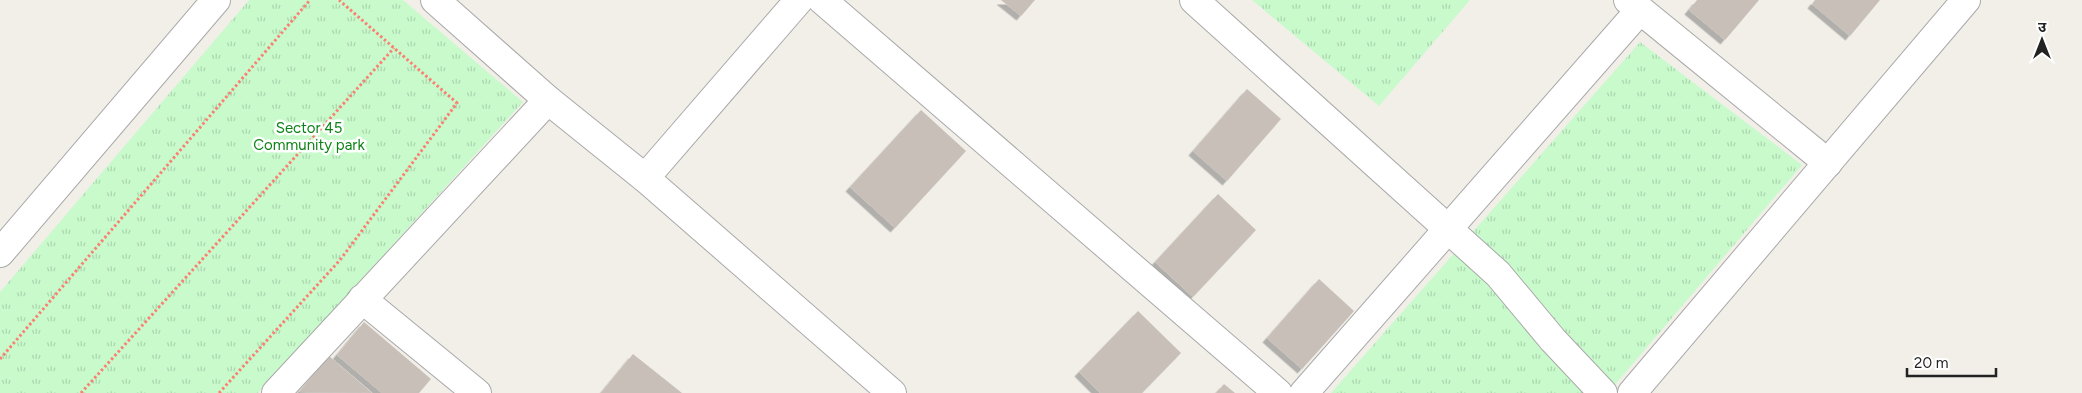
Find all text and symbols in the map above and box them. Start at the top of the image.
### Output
north arrow [2017,15,2067,65]
text: उ [2038,19,2047,36]
park label: Sector 45 Community park [253,119,365,154]
scale bar [1907,346,1996,378]
text: 20 m [1914,354,1948,372]

